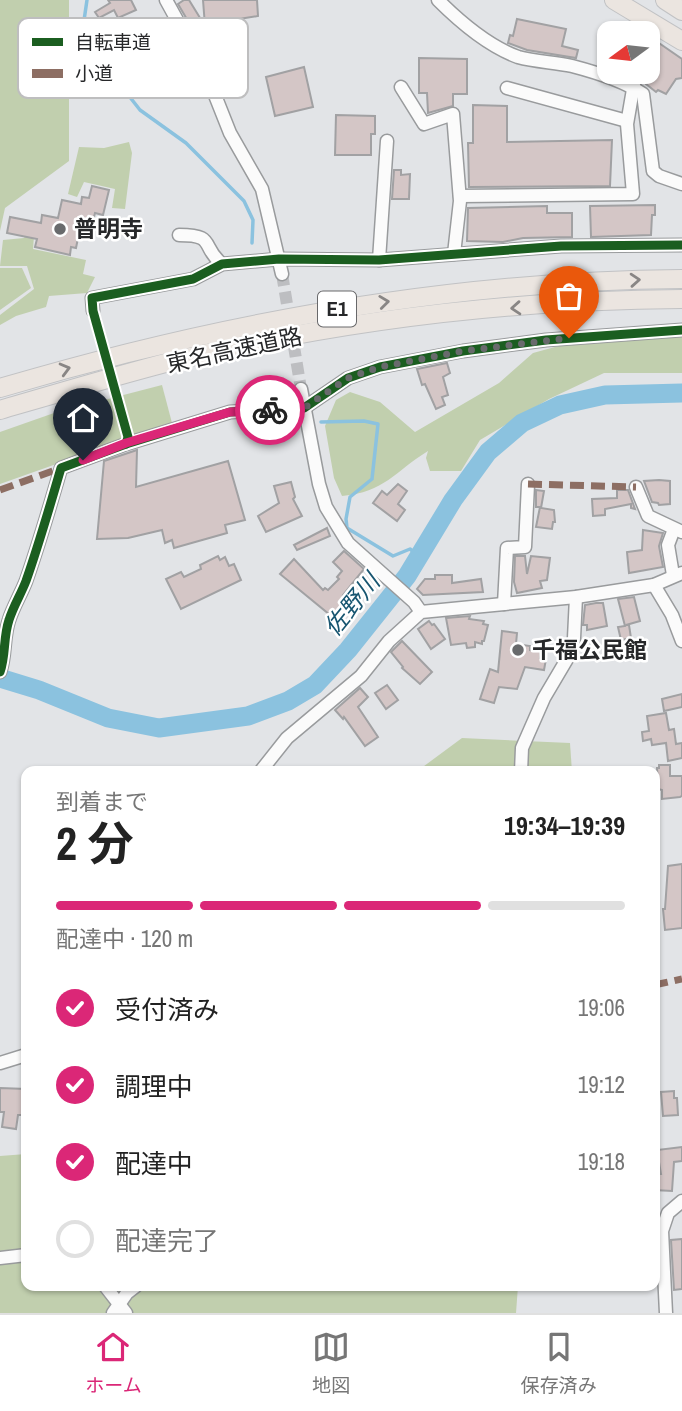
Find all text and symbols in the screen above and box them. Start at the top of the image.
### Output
legend [18,18,248,98]
north arrow [597,21,660,84]
map controls [597,21,660,84]
text: 自転車道 [75,29,151,55]
text: 小道 [75,60,113,86]
place label: 普明寺 [74,213,143,244]
marker: 普明寺 [52,221,68,237]
pin [539,266,599,338]
one-way arrow [629,273,640,288]
icon: bag [550,277,588,315]
road number: E1 [318,292,356,326]
one-way arrow [378,295,390,310]
one-way arrow [510,300,521,315]
street label: 東名高速道路 [163,320,305,379]
one-way arrow [59,363,71,377]
courier [235,375,305,445]
pin [53,388,113,460]
icon: bike [251,391,289,429]
icon: home [64,399,102,437]
water label: 佐野川 [316,564,388,642]
place label: 千福公民館 [532,634,647,665]
marker: 千福公民館 [510,642,526,658]
text: 到着まで [56,786,148,817]
text: 19:34–19:39 [504,808,625,843]
text: 2 分 [56,812,133,874]
text: 配達中 · 120 m [56,923,193,954]
icon: check [56,989,94,1027]
text: 受付済み [115,992,219,1027]
text: 19:06 [578,992,625,1023]
icon: check [56,1066,94,1104]
text: 調理中 [115,1069,193,1104]
text: 19:12 [578,1069,625,1100]
icon: check [56,1143,94,1181]
text: 配達中 [115,1146,193,1181]
text: 19:18 [578,1146,625,1177]
text: 配達完了 [115,1223,219,1258]
tab: ホーム [85,1328,142,1398]
tab: 地図 [312,1328,350,1398]
tab: 保存済み [521,1328,597,1398]

